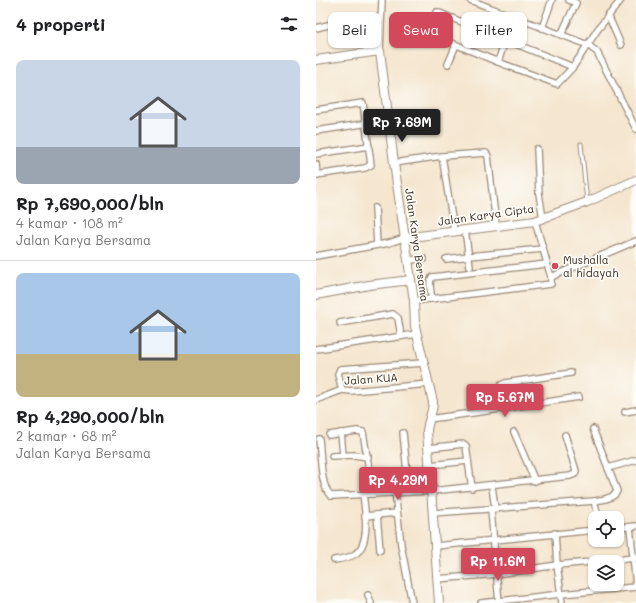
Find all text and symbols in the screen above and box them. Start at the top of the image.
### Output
chip: Beli [328,12,381,48]
chip: Sewa [389,12,453,48]
chip: Filter [461,12,527,48]
text: 4 properti [16,13,106,35]
icon: filters [278,13,300,35]
icon: home [122,86,194,158]
pin: Rp 7.69M [361,109,443,143]
text: Rp 7.69M [372,113,432,130]
street label: Jalan Karya Bersama [402,187,433,303]
text: Rp 7,690,000/bln [16,192,164,214]
street label: Jalan Karya Cipta [437,200,535,229]
text: 4 kamar · 108 m² [16,214,123,231]
text: Jalan Karya Bersama [16,231,151,248]
place label: Mushalla al hidayah [563,252,618,280]
marker: Mushalla al hidayah [550,261,560,271]
icon: home [122,299,194,371]
street label: Jalan KUA [344,369,398,388]
pin: Rp 5.67M [464,384,546,418]
text: Rp 5.67M [475,388,535,405]
text: Rp 4,290,000/bln [16,405,164,427]
text: 2 kamar · 68 m² [16,427,117,444]
text: Jalan Karya Bersama [16,444,151,461]
pin: Rp 4.29M [357,467,439,501]
text: Rp 4.29M [368,471,428,488]
map controls [588,511,624,591]
button: locate [588,511,624,547]
pin: Rp 11.6M [457,548,539,582]
text: Rp 11.6M [470,552,526,569]
button: layers [588,555,624,591]

